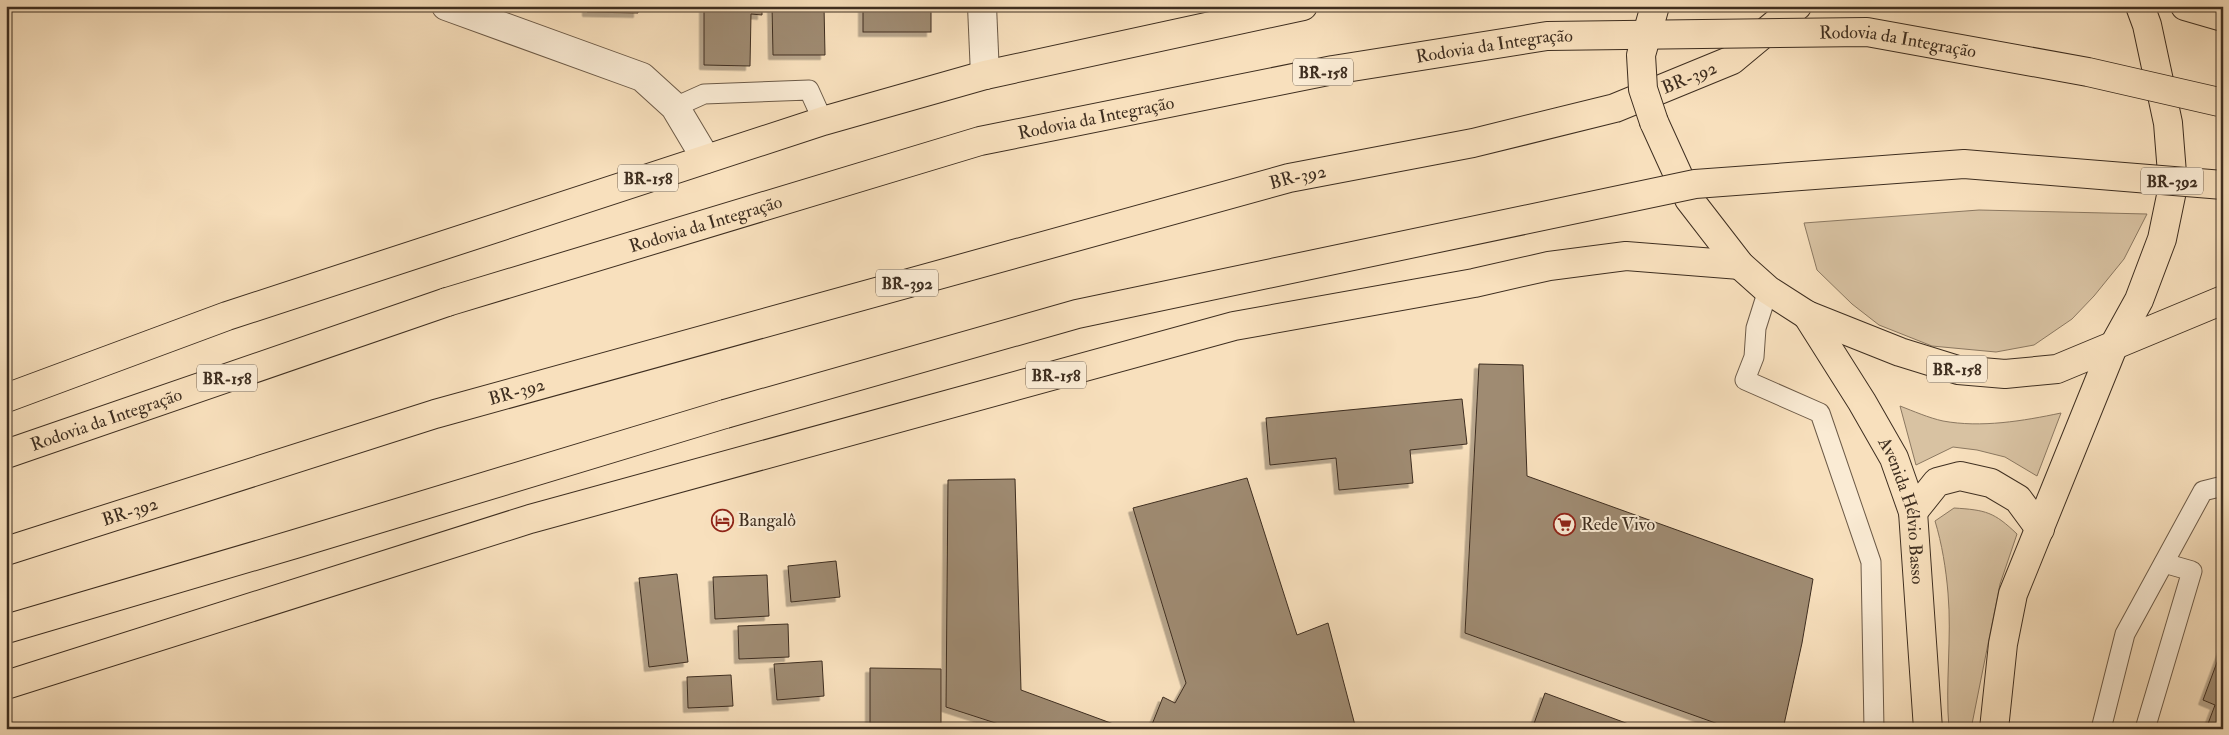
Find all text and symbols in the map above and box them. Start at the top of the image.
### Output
street label: Rodovia da Integração [1819,21,1978,64]
street label: Rodovia da Integração [1414,25,1573,69]
street label: BR-392 [1658,57,1720,100]
road number: BR-158 [1293,58,1353,86]
street label: Rodovia da Integração [1016,91,1176,145]
street label: BR-392 [1267,160,1328,195]
road number: BR-158 [618,164,678,192]
road number: BR-392 [2141,168,2203,195]
street label: Rodovia da Integração [626,190,785,258]
road number: BR-392 [876,270,938,296]
road number: BR-158 [1927,356,1987,382]
road number: BR-158 [1026,362,1086,388]
road number: BR-158 [197,364,257,392]
street label: BR-392 [486,373,548,411]
street label: Rodovia da Integração [28,383,185,457]
street label: Avenida Hélvio Basso [1872,432,1929,585]
street label: BR-392 [99,492,161,532]
hotel icon: Bangalô [710,508,734,532]
place label: Bangalô [738,509,796,532]
supermarket icon: Rede Vivo [1553,512,1577,536]
place label: Rede Vivo [1581,513,1655,536]

